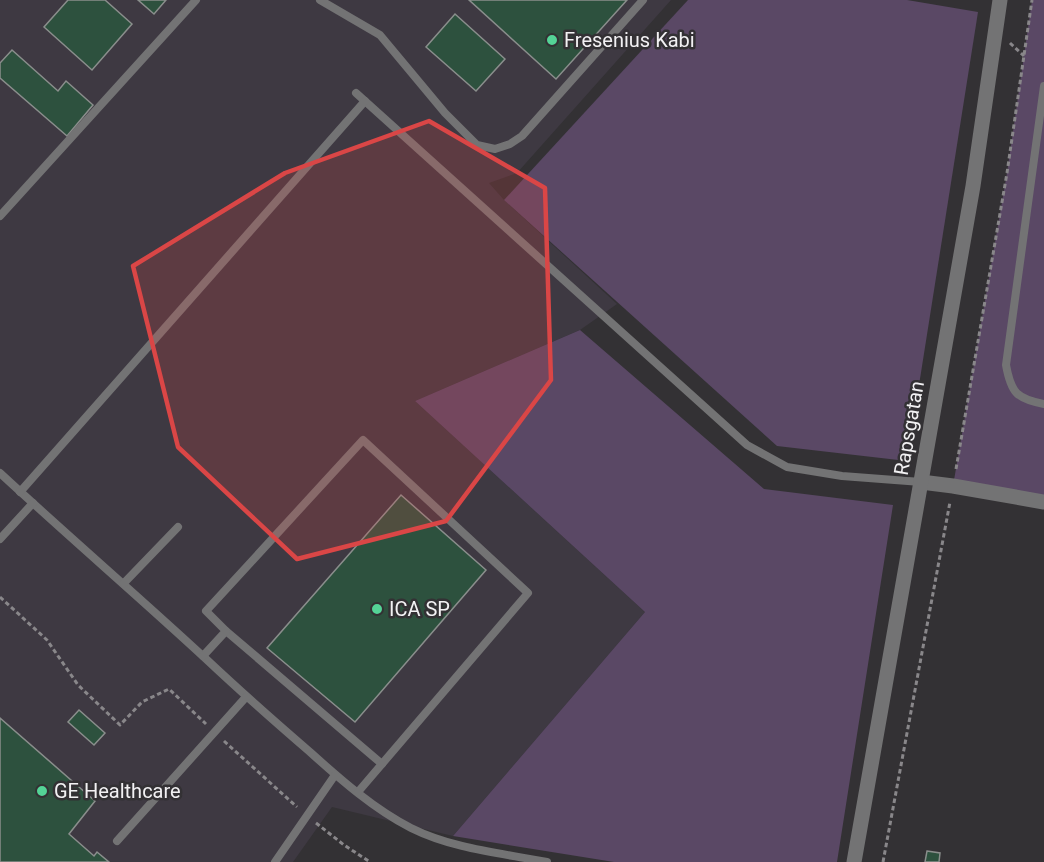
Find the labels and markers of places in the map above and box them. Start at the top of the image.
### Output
place label: Fresenius Kabi [564,28,695,52]
marker: Fresenius Kabi [545,33,559,47]
place label: ICA SP [389,597,450,621]
marker: ICA SP [370,602,384,616]
place label: GE Healthcare [54,779,181,803]
marker: GE Healthcare [35,784,49,798]

